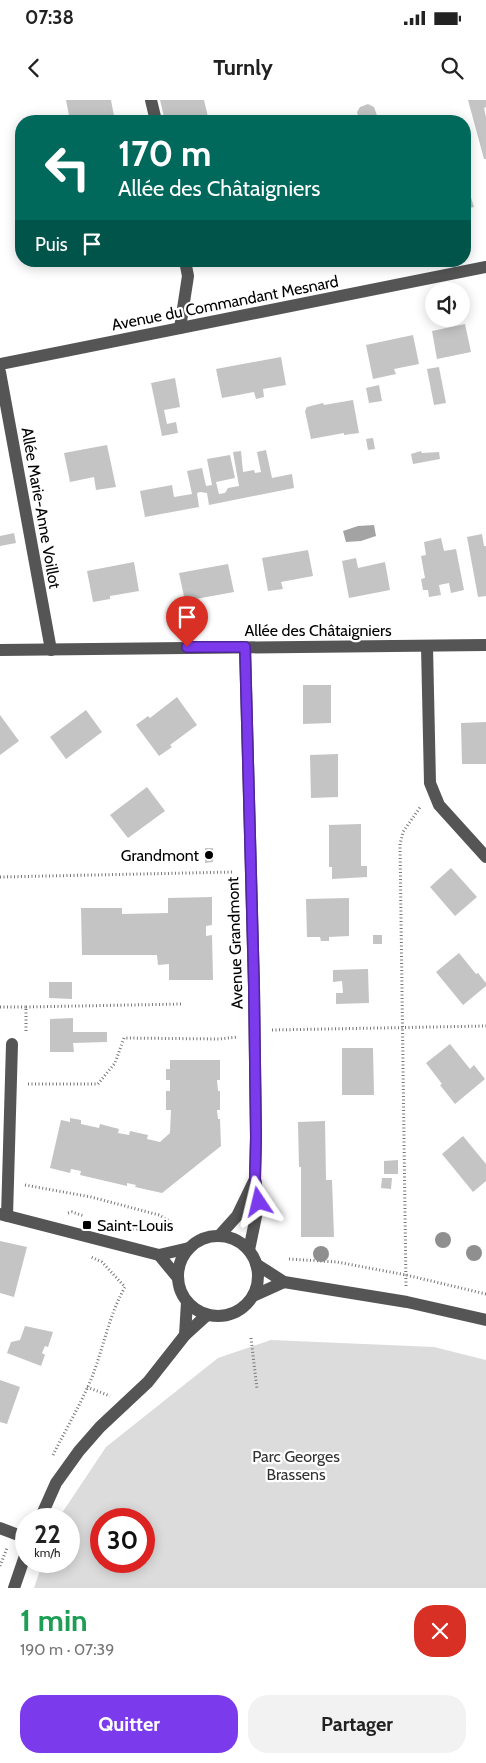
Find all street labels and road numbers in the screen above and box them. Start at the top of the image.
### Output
street label: Avenue du Commandant Mesnard [110,272,340,334]
street label: Allée Marie-Anne Voillot [17,426,65,591]
street label: Allée des Châtaigniers [244,621,392,640]
street label: Avenue Grandmont [223,876,247,1010]

